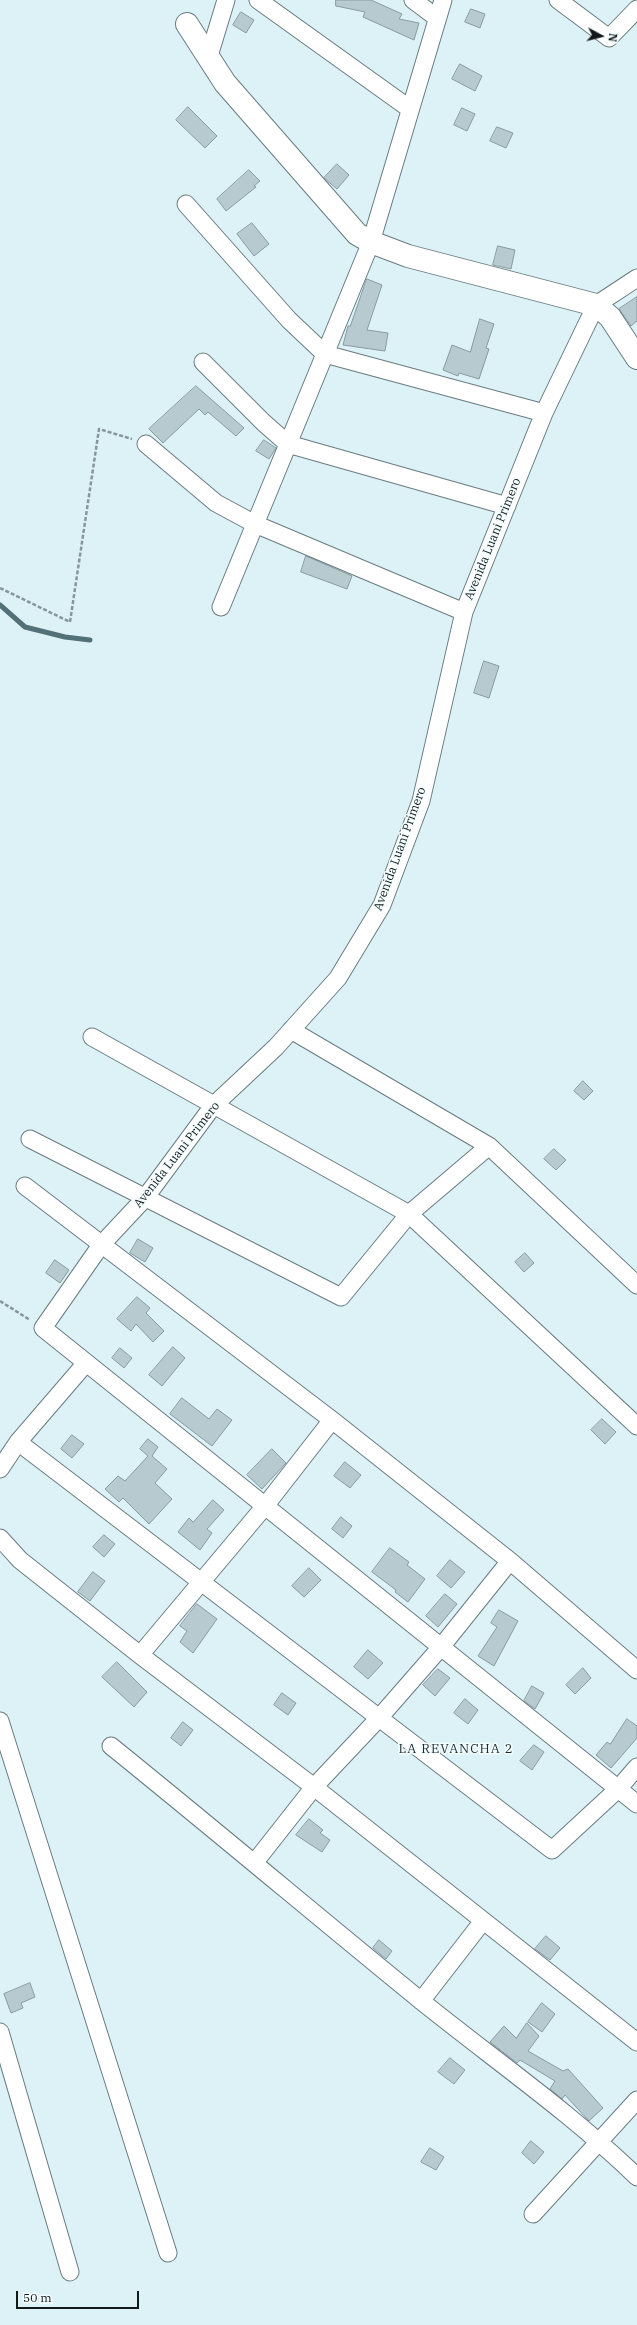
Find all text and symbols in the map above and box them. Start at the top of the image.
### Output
north arrow [581,16,621,56]
text: N [605,32,620,43]
street label: Avenida Luani Primero [462,476,524,602]
street label: Avenida Luani Primero [371,785,429,913]
street label: Avenida Luani Primero [131,1099,223,1211]
district label: LA REVANCHA 2 [398,1741,514,1757]
scale bar [18,2283,141,2309]
text: 50 m [23,2290,52,2305]

